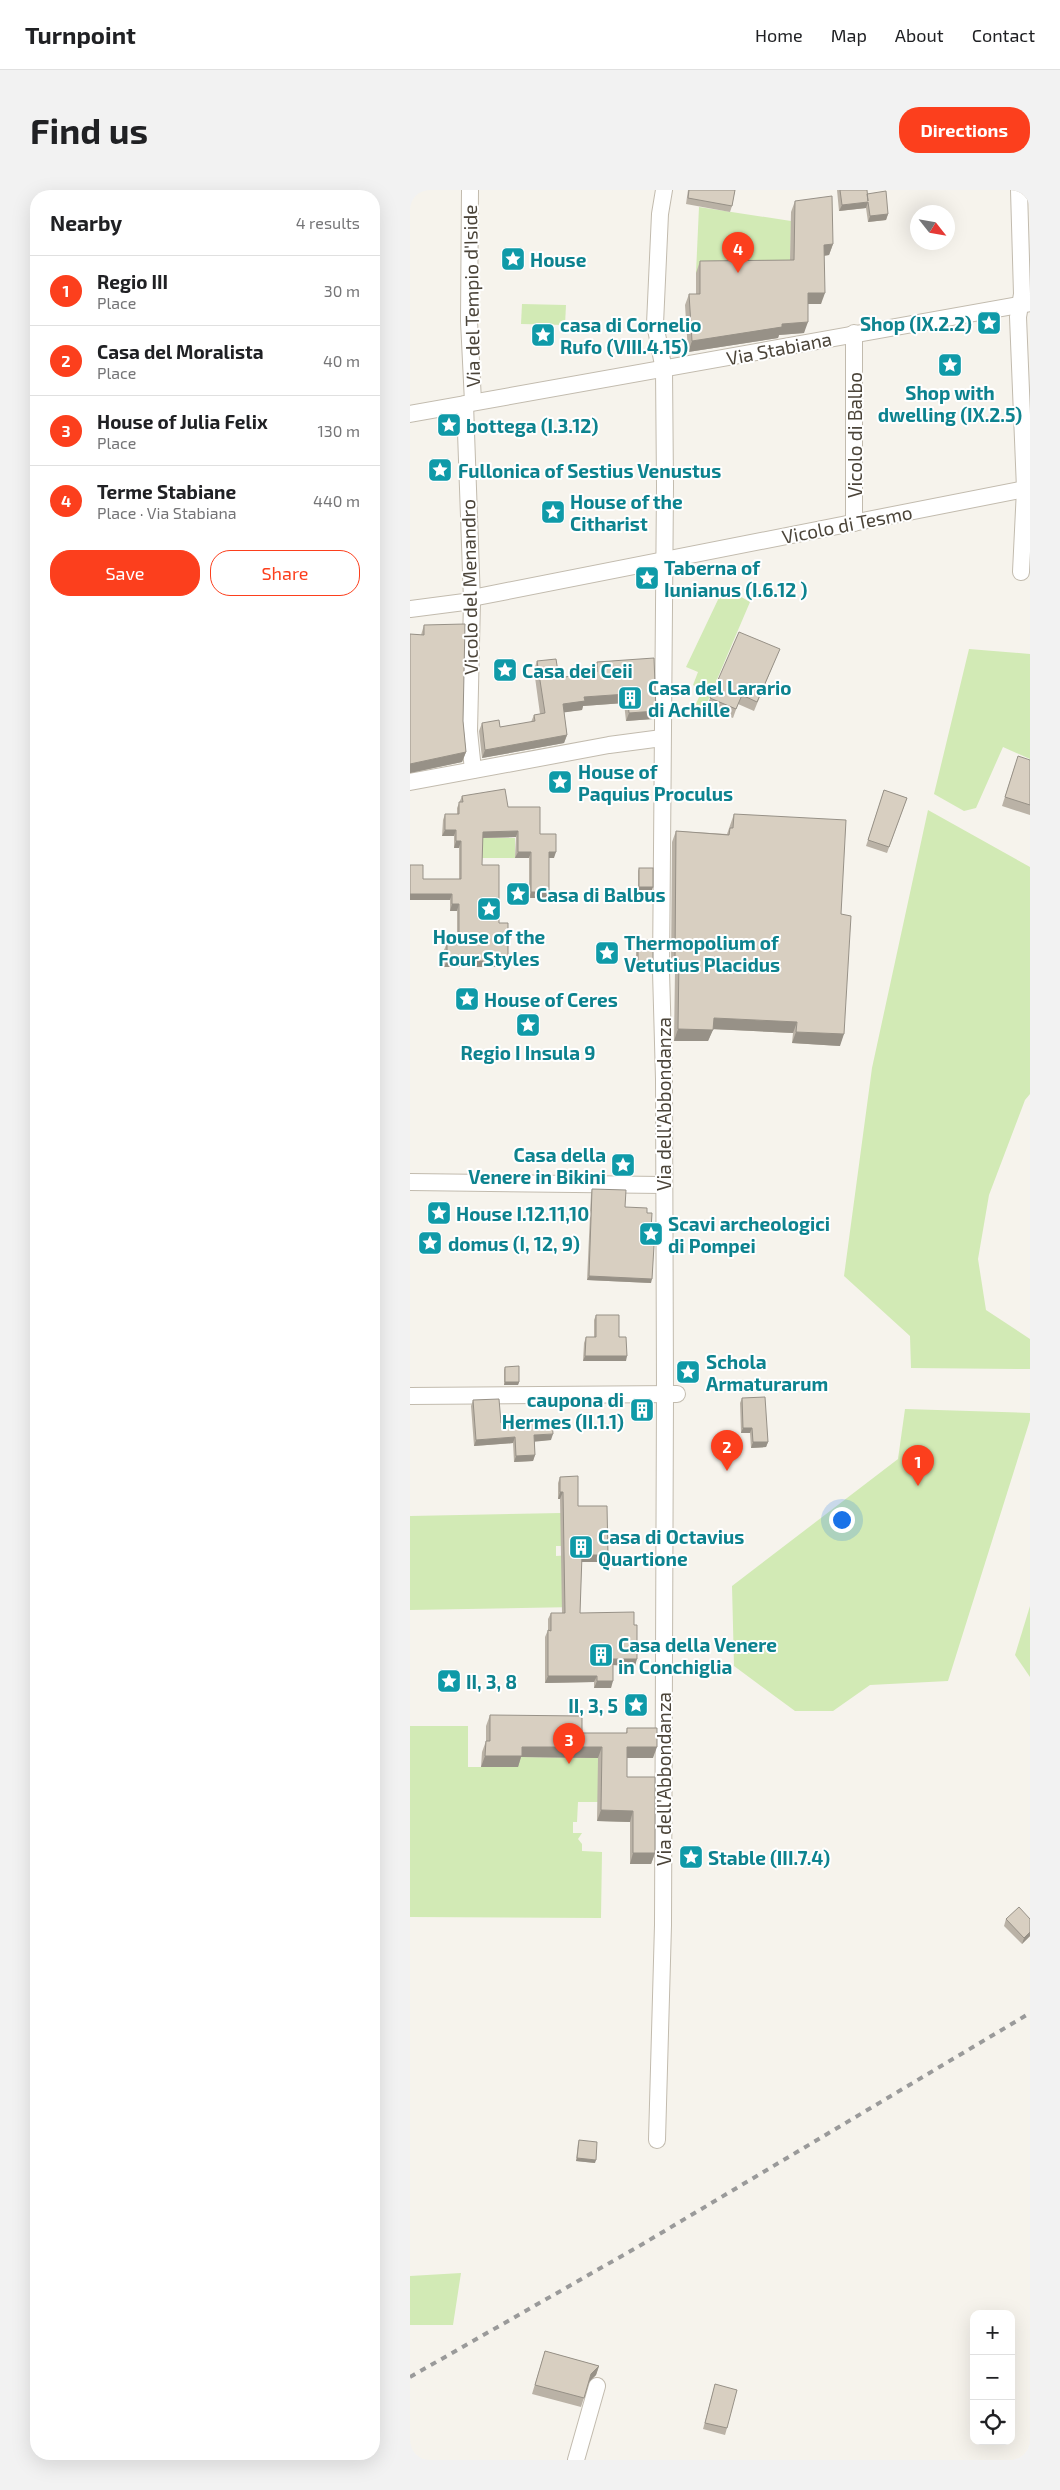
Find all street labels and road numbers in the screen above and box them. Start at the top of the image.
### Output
street label: Via del Tempio d'Iside [458,204,484,388]
street label: Via Stabiana [724,327,834,369]
street label: Vicolo di Balbo [843,372,866,498]
street label: Vicolo del Menandro [456,499,482,675]
street label: Vicolo di Tesmo [780,500,914,548]
street label: Via dell'Abbondanza [652,1017,675,1191]
street label: Via dell'Abbondanza [652,1692,675,1866]

